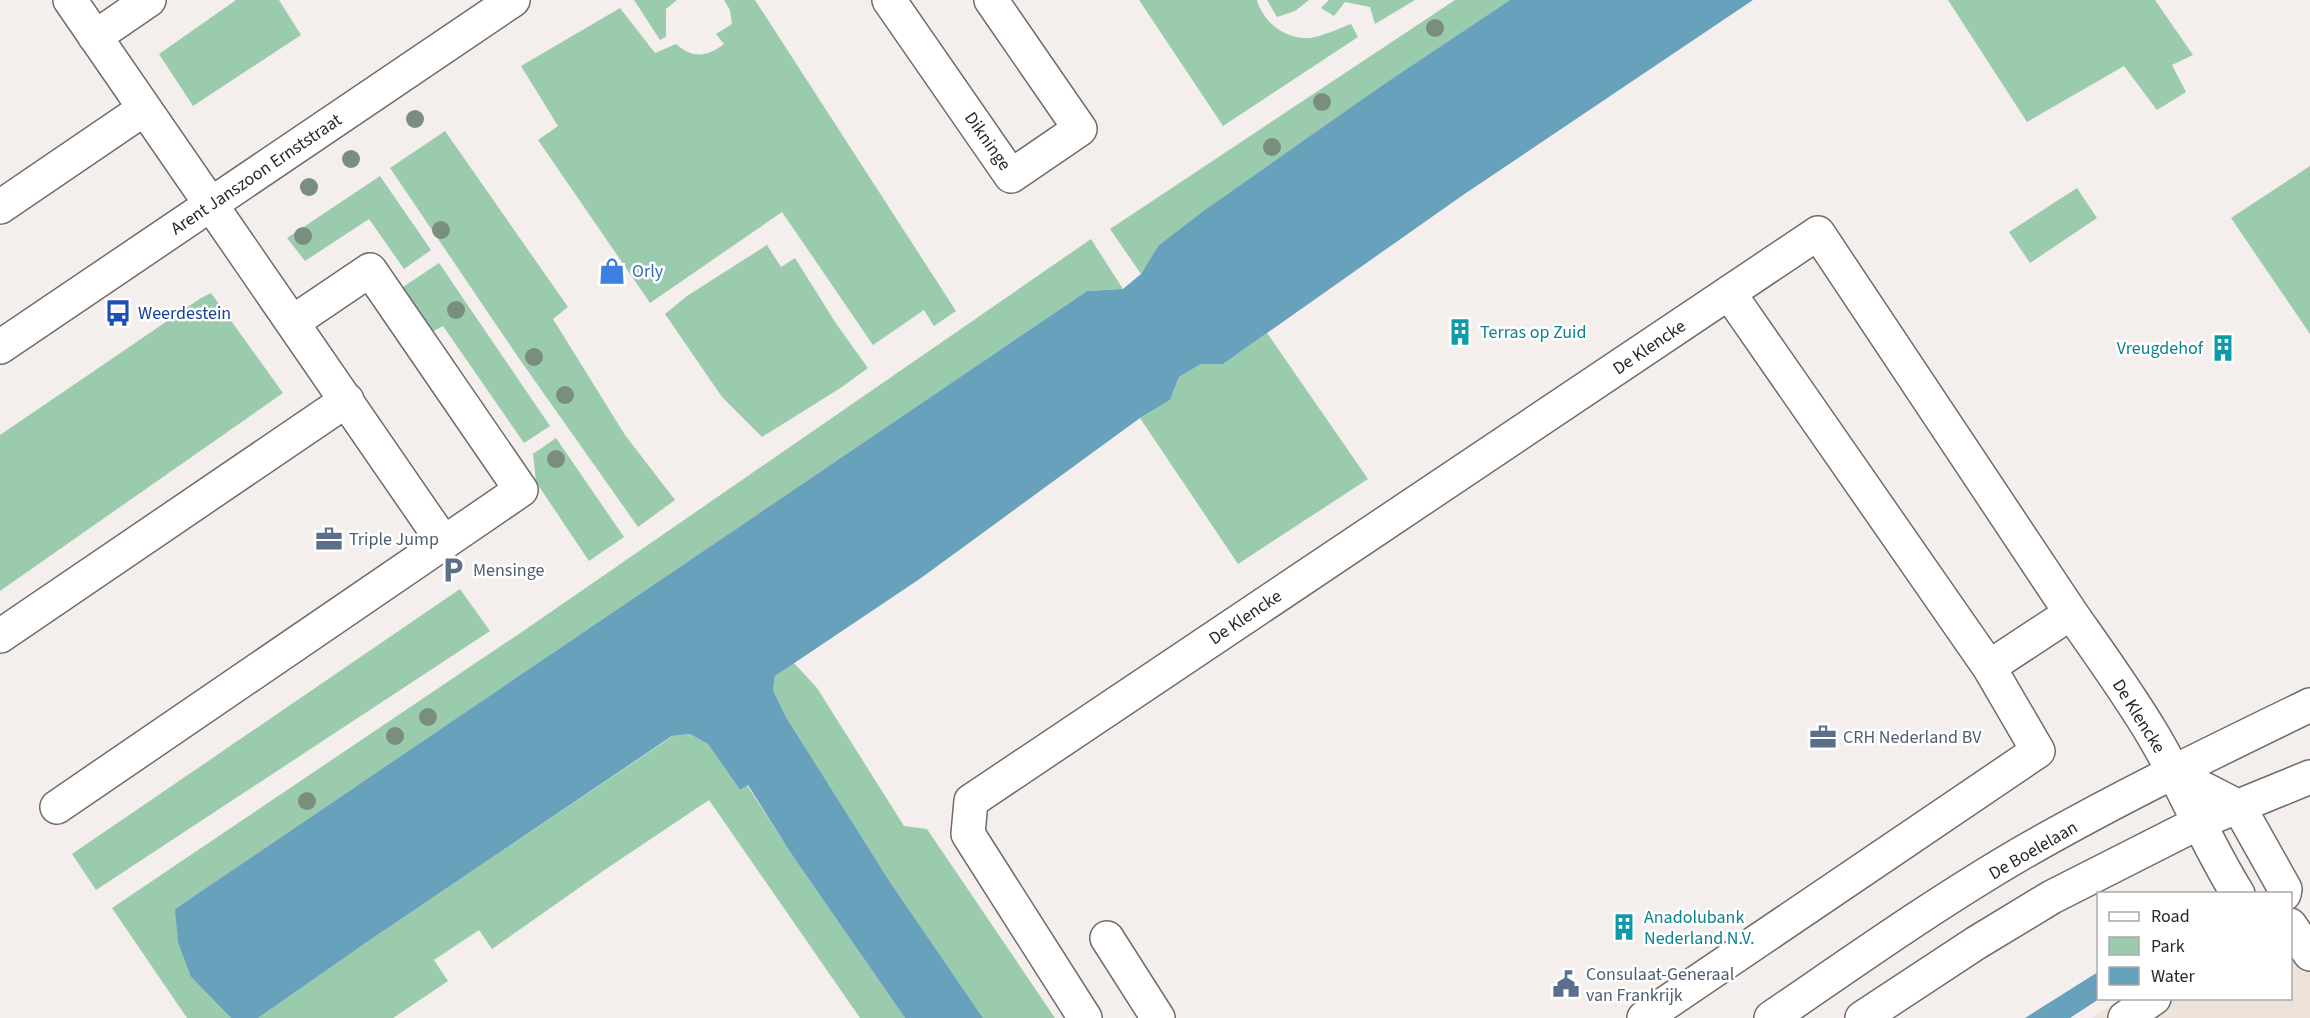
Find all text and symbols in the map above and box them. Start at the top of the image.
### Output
street label: Dikninge [958,107,1017,176]
street label: Arent Janszoon Ernststraat [166,108,347,241]
shop icon: Orly [597,256,627,286]
place label: Orly [632,259,664,284]
bus stop icon: Weerdestein [103,298,133,328]
place label: Weerdestein [138,301,231,326]
street label: De Klencke [1608,314,1691,381]
building icon: Terras op Zuid [1445,317,1475,347]
place label: Terras op Zuid [1480,320,1587,345]
building icon: Vreugdehof [2208,333,2238,363]
place label: Vreugdehof [2117,336,2204,361]
office icon: Triple Jump [314,524,344,554]
place label: Triple Jump [349,527,439,552]
parking icon: Mensinge [438,555,468,585]
place label: Mensinge [473,558,545,583]
street label: De Klencke [1204,584,1287,651]
street label: De Klencke [2106,674,2171,758]
office icon: CRH Nederland BV [1808,722,1838,752]
place label: CRH Nederland BV [1843,725,1982,750]
street label: De Boelelaan [1984,815,2082,886]
legend [2097,892,2292,1000]
text: Road [2151,904,2190,929]
place label: Anadolubank Nederland N.V. [1644,905,1754,951]
building icon: Anadolubank Nederland N.V. [1609,912,1639,942]
text: Park [2151,934,2185,959]
place label: Consulaat-Generaal van Frankrijk [1586,962,1734,1008]
text: Water [2151,964,2195,989]
public building icon: Consulaat-Generaal van Frankrijk [1551,969,1581,999]

